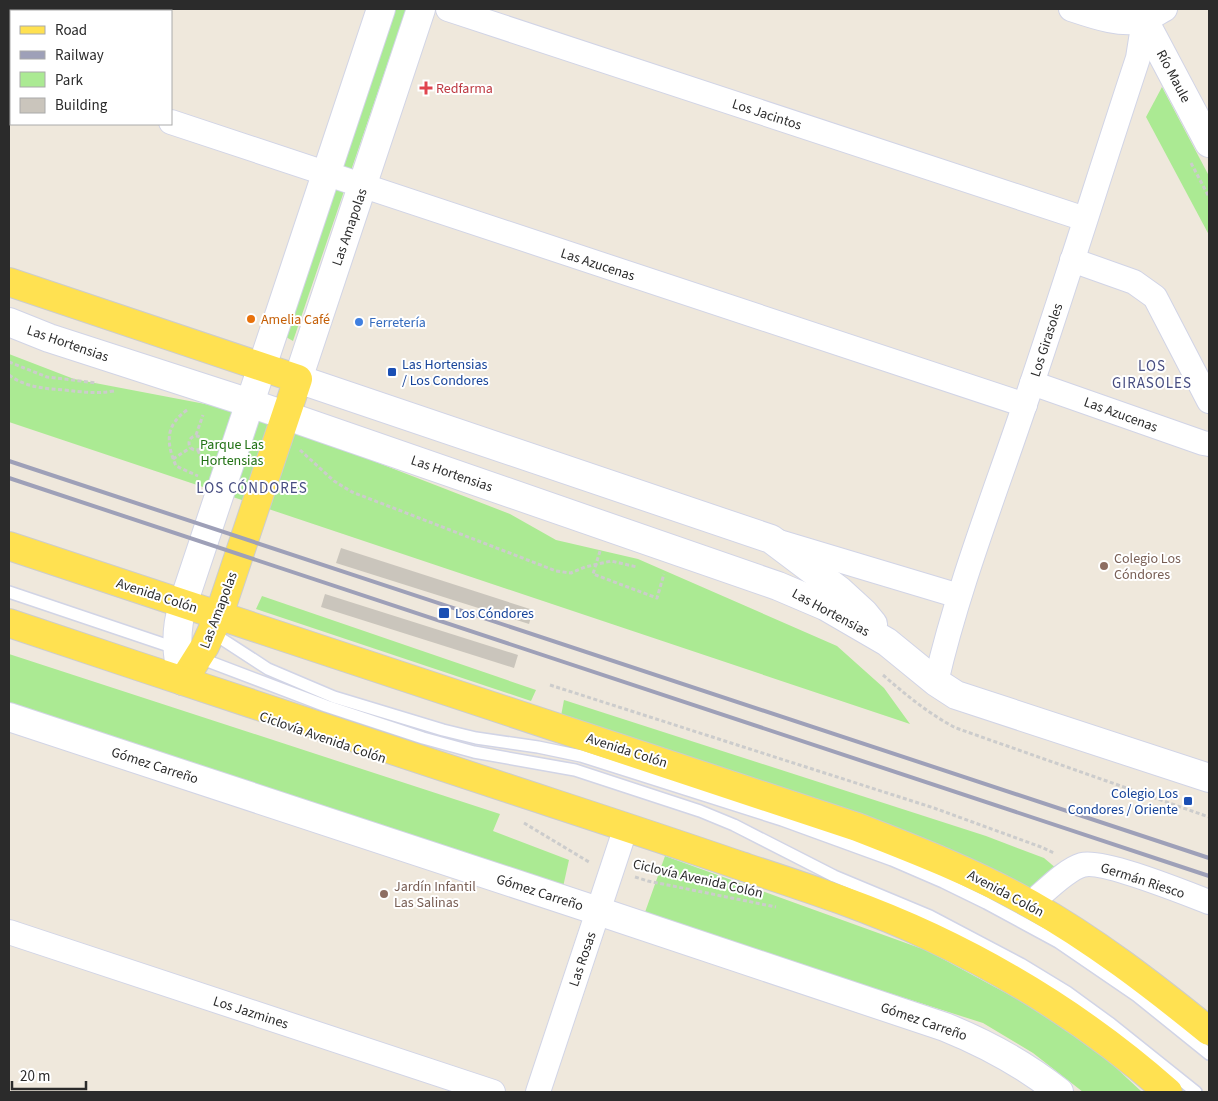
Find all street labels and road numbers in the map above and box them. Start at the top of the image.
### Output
street label: Río Maule [1151,47,1195,106]
street label: Los Jacintos [729,94,804,136]
street label: Las Amapolas [327,186,373,269]
street label: Las Azucenas [558,244,638,286]
street label: Los Girasoles [1026,301,1068,380]
street label: Las Hortensias [24,321,111,367]
street label: Las Azucenas [1081,392,1160,438]
street label: Las Hortensias [408,451,495,497]
street label: Las Amapolas [195,569,243,652]
street label: Avenida Colón [114,573,200,618]
street label: Las Hortensias [788,584,873,642]
street label: Ciclovía Avenida Colón [257,707,389,769]
street label: Avenida Colón [584,728,670,773]
street label: Gómez Carreño [109,742,201,789]
street label: Ciclovía Avenida Colón [631,854,765,904]
street label: Germán Riesco [1098,858,1187,904]
street label: Avenida Colón [964,865,1047,922]
street label: Gómez Carreño [494,869,586,916]
street label: Las Rosas [564,929,602,989]
street label: Los Jazmines [210,991,291,1035]
street label: Gómez Carreño [878,998,970,1046]

